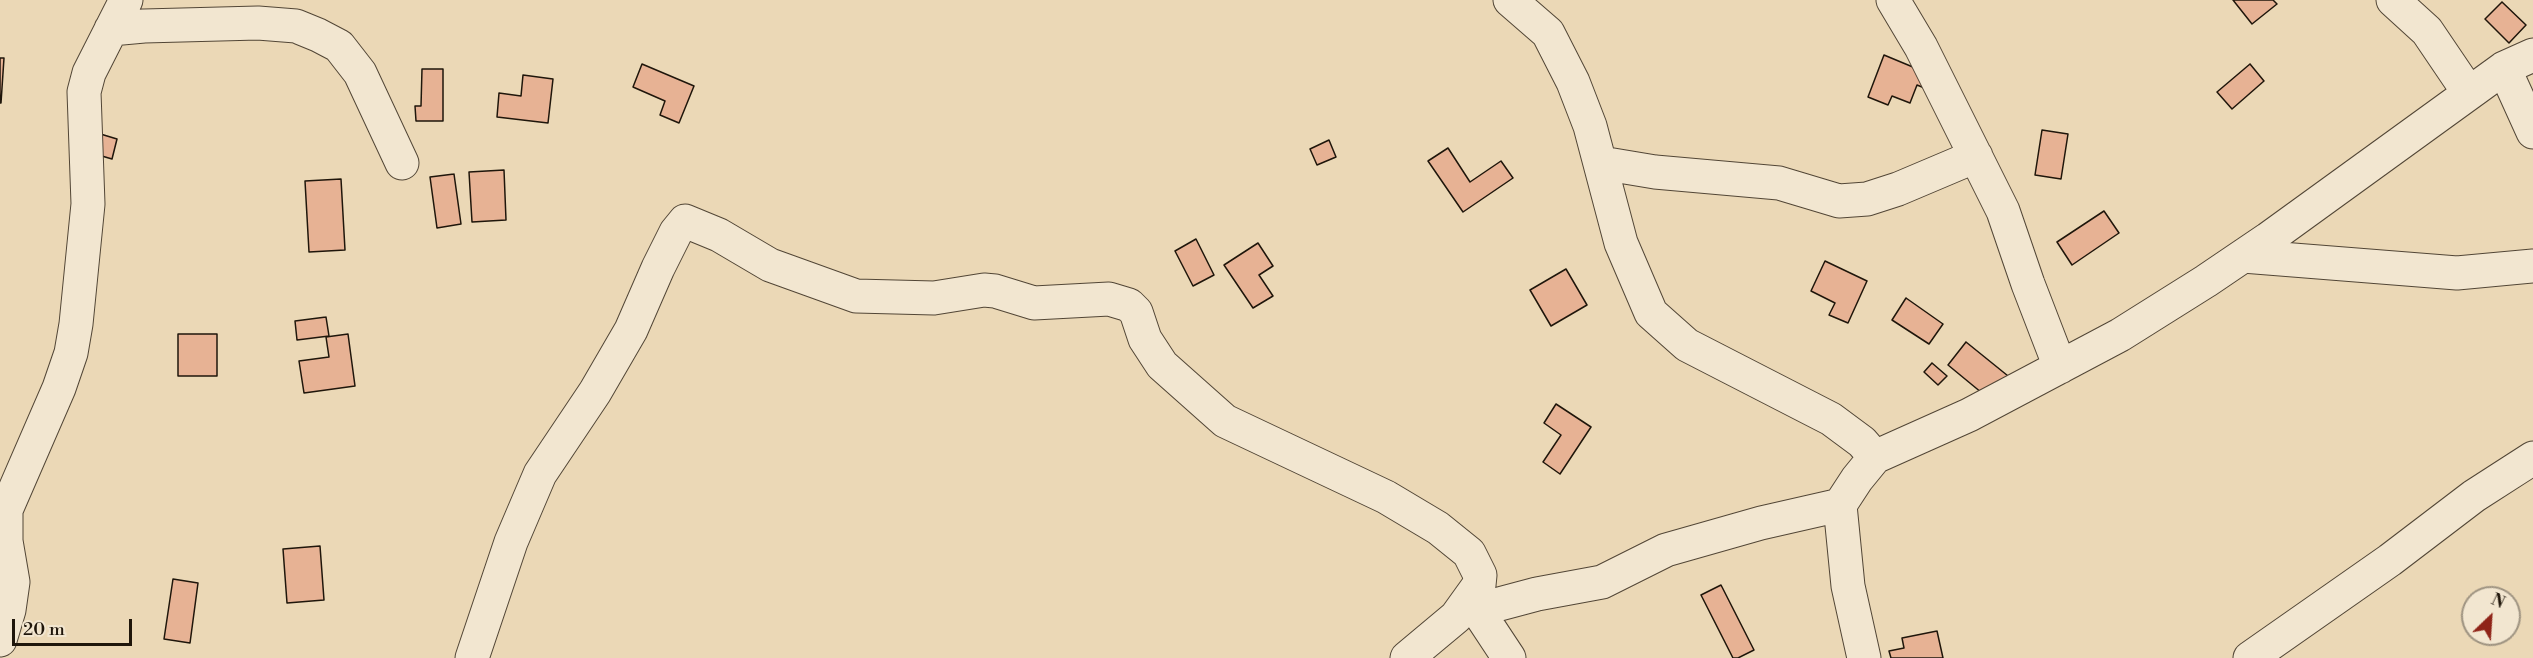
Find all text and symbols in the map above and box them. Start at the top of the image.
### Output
north arrow [2461,586,2521,646]
text: N [2488,590,2508,613]
scale bar [15,607,135,645]
text: 20 m [23,618,65,641]

